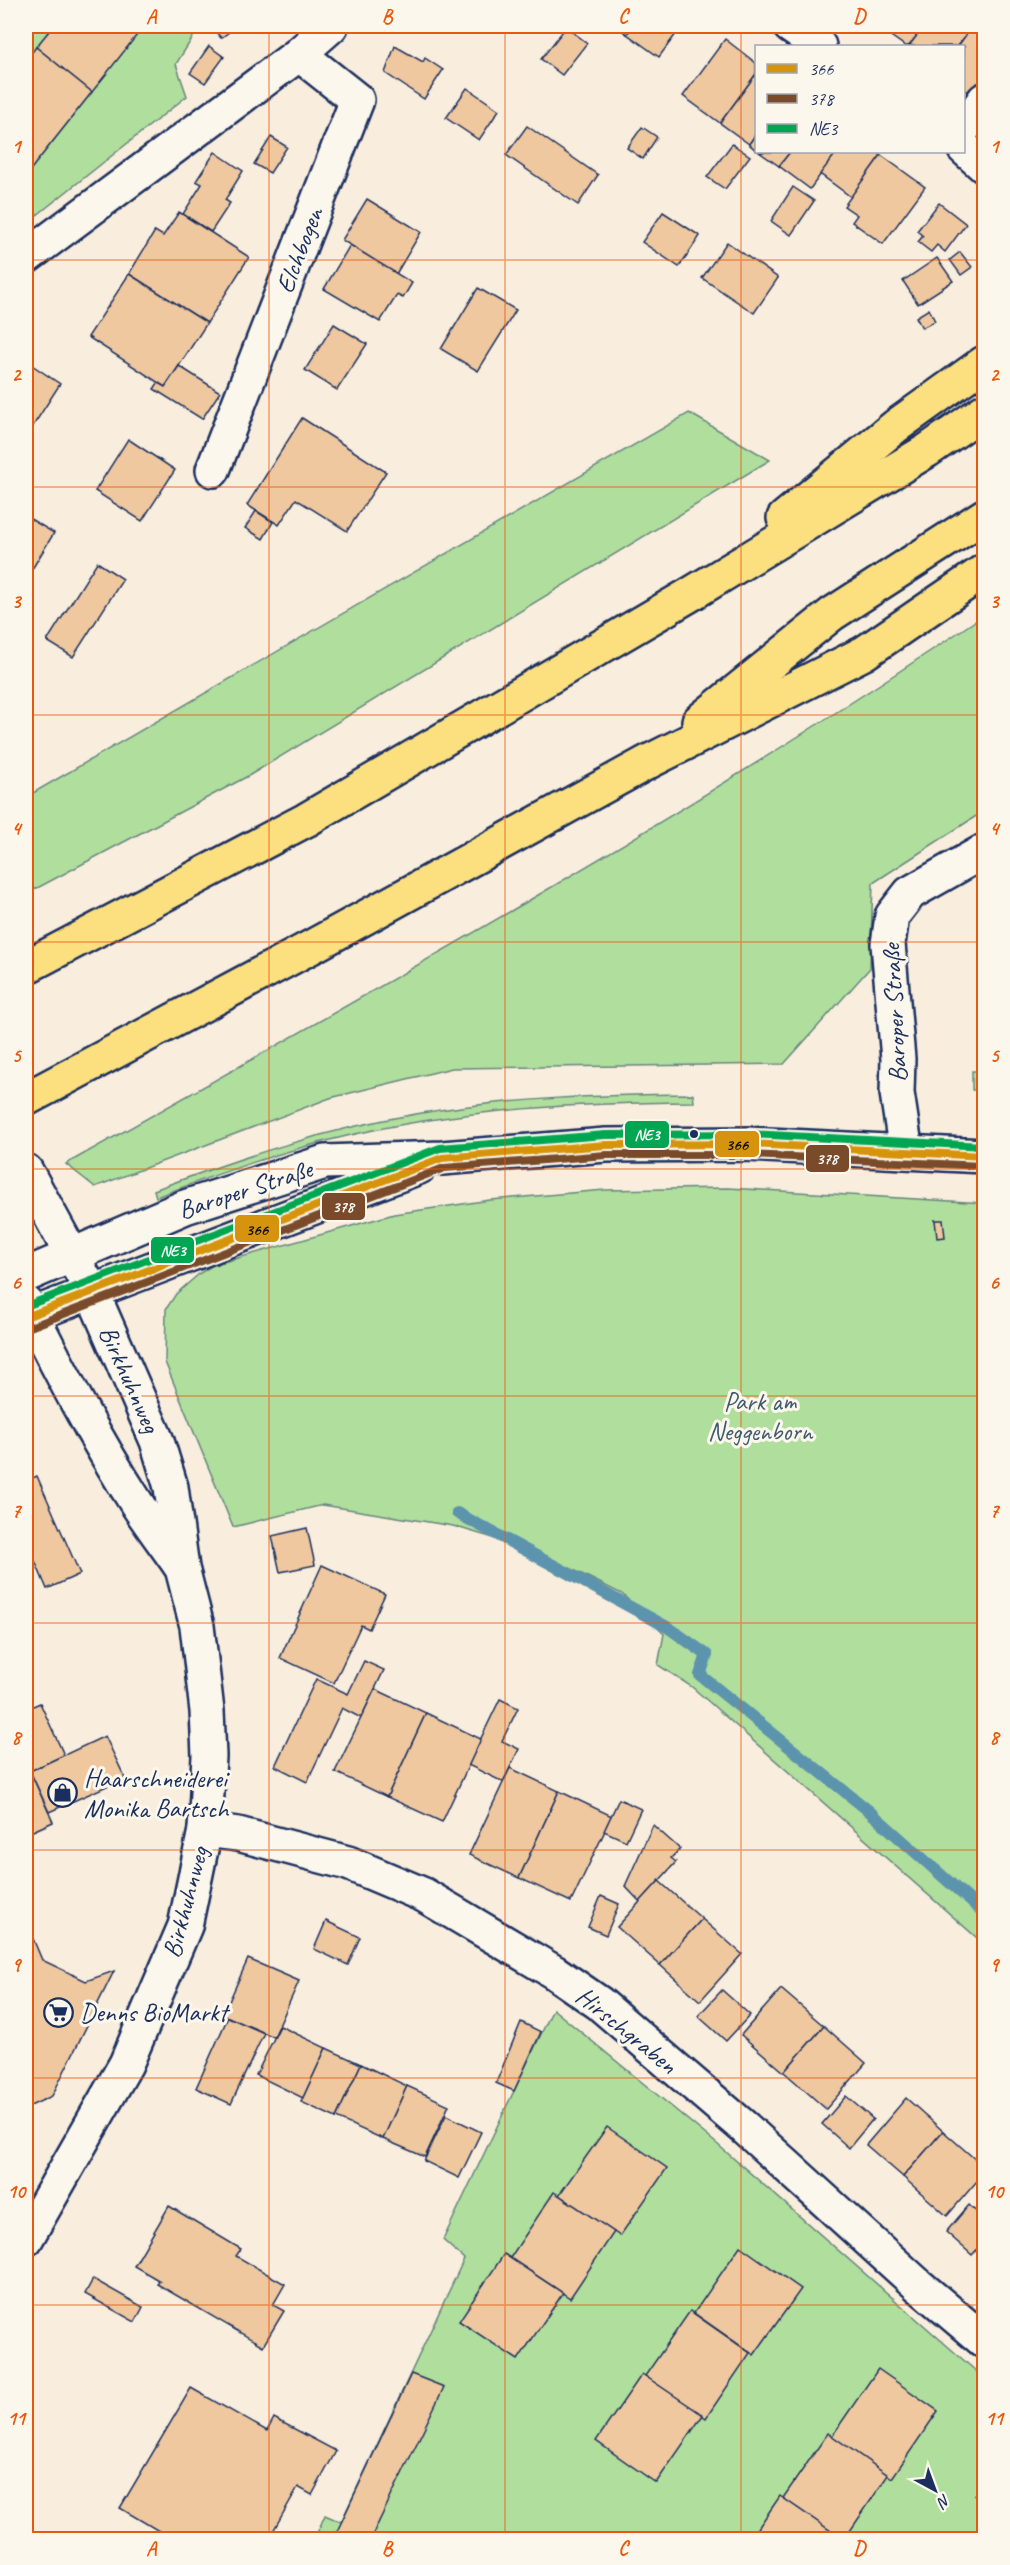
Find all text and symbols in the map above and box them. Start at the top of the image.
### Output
text: A [146,4,158,29]
text: B [382,4,394,29]
text: C [618,4,630,29]
text: D [853,4,867,29]
legend [755,45,965,153]
text: 366 [809,58,834,80]
text: 378 [809,88,835,110]
text: NE3 [809,118,839,140]
text: 1 [12,134,23,159]
text: 1 [990,134,1001,159]
street label: Elchbogen [268,202,331,298]
text: 2 [12,362,23,387]
text: 2 [990,362,1001,387]
text: 3 [12,589,23,614]
text: 3 [990,589,1001,614]
text: 4 [12,816,24,841]
text: 4 [990,816,1002,841]
street label: Baroper Straße [874,940,915,1083]
text: 5 [12,1043,23,1068]
text: 5 [990,1043,1001,1068]
line badge: NE3 [624,1120,670,1149]
text: NE3 [634,1125,662,1145]
unlabelled marker [688,1128,700,1140]
line badge: 366 [714,1130,760,1158]
text: 366 [726,1135,750,1155]
line badge: 378 [805,1144,850,1173]
text: 378 [816,1149,840,1169]
street label: Baroper Straße [174,1152,319,1227]
line badge: 378 [321,1192,366,1221]
text: 378 [332,1197,356,1217]
line badge: 366 [234,1214,280,1243]
text: 366 [246,1220,270,1240]
line badge: NE3 [150,1236,195,1264]
text: NE3 [160,1241,188,1261]
text: 6 [11,1270,22,1295]
text: 6 [989,1270,1000,1295]
street label: Birkhuhnweg [91,1321,168,1440]
park label: Park am Neggenborn [708,1385,814,1448]
text: 7 [12,1498,23,1523]
text: 7 [990,1498,1001,1523]
text: 8 [12,1725,24,1750]
text: 8 [990,1725,1002,1750]
place label: Haarschneiderei Monika Bartsch [84,1762,230,1825]
shop icon: Haarschneiderei Monika Bartsch [47,1777,79,1809]
street label: Birkhuhnweg [155,1841,217,1961]
text: 9 [12,1952,23,1977]
text: 9 [990,1952,1001,1977]
street label: Hirschgraben [569,1979,684,2082]
supermarket icon: Denns BioMarkt [43,1996,75,2028]
place label: Denns BioMarkt [80,1996,231,2029]
text: 10 [7,2179,27,2204]
text: 10 [985,2179,1005,2204]
text: 11 [7,2406,27,2431]
text: 11 [985,2406,1005,2431]
north arrow [905,2460,965,2520]
text: N [932,2490,954,2513]
text: A [146,2536,158,2561]
text: B [382,2536,394,2561]
text: C [618,2536,630,2561]
text: D [853,2536,867,2561]

